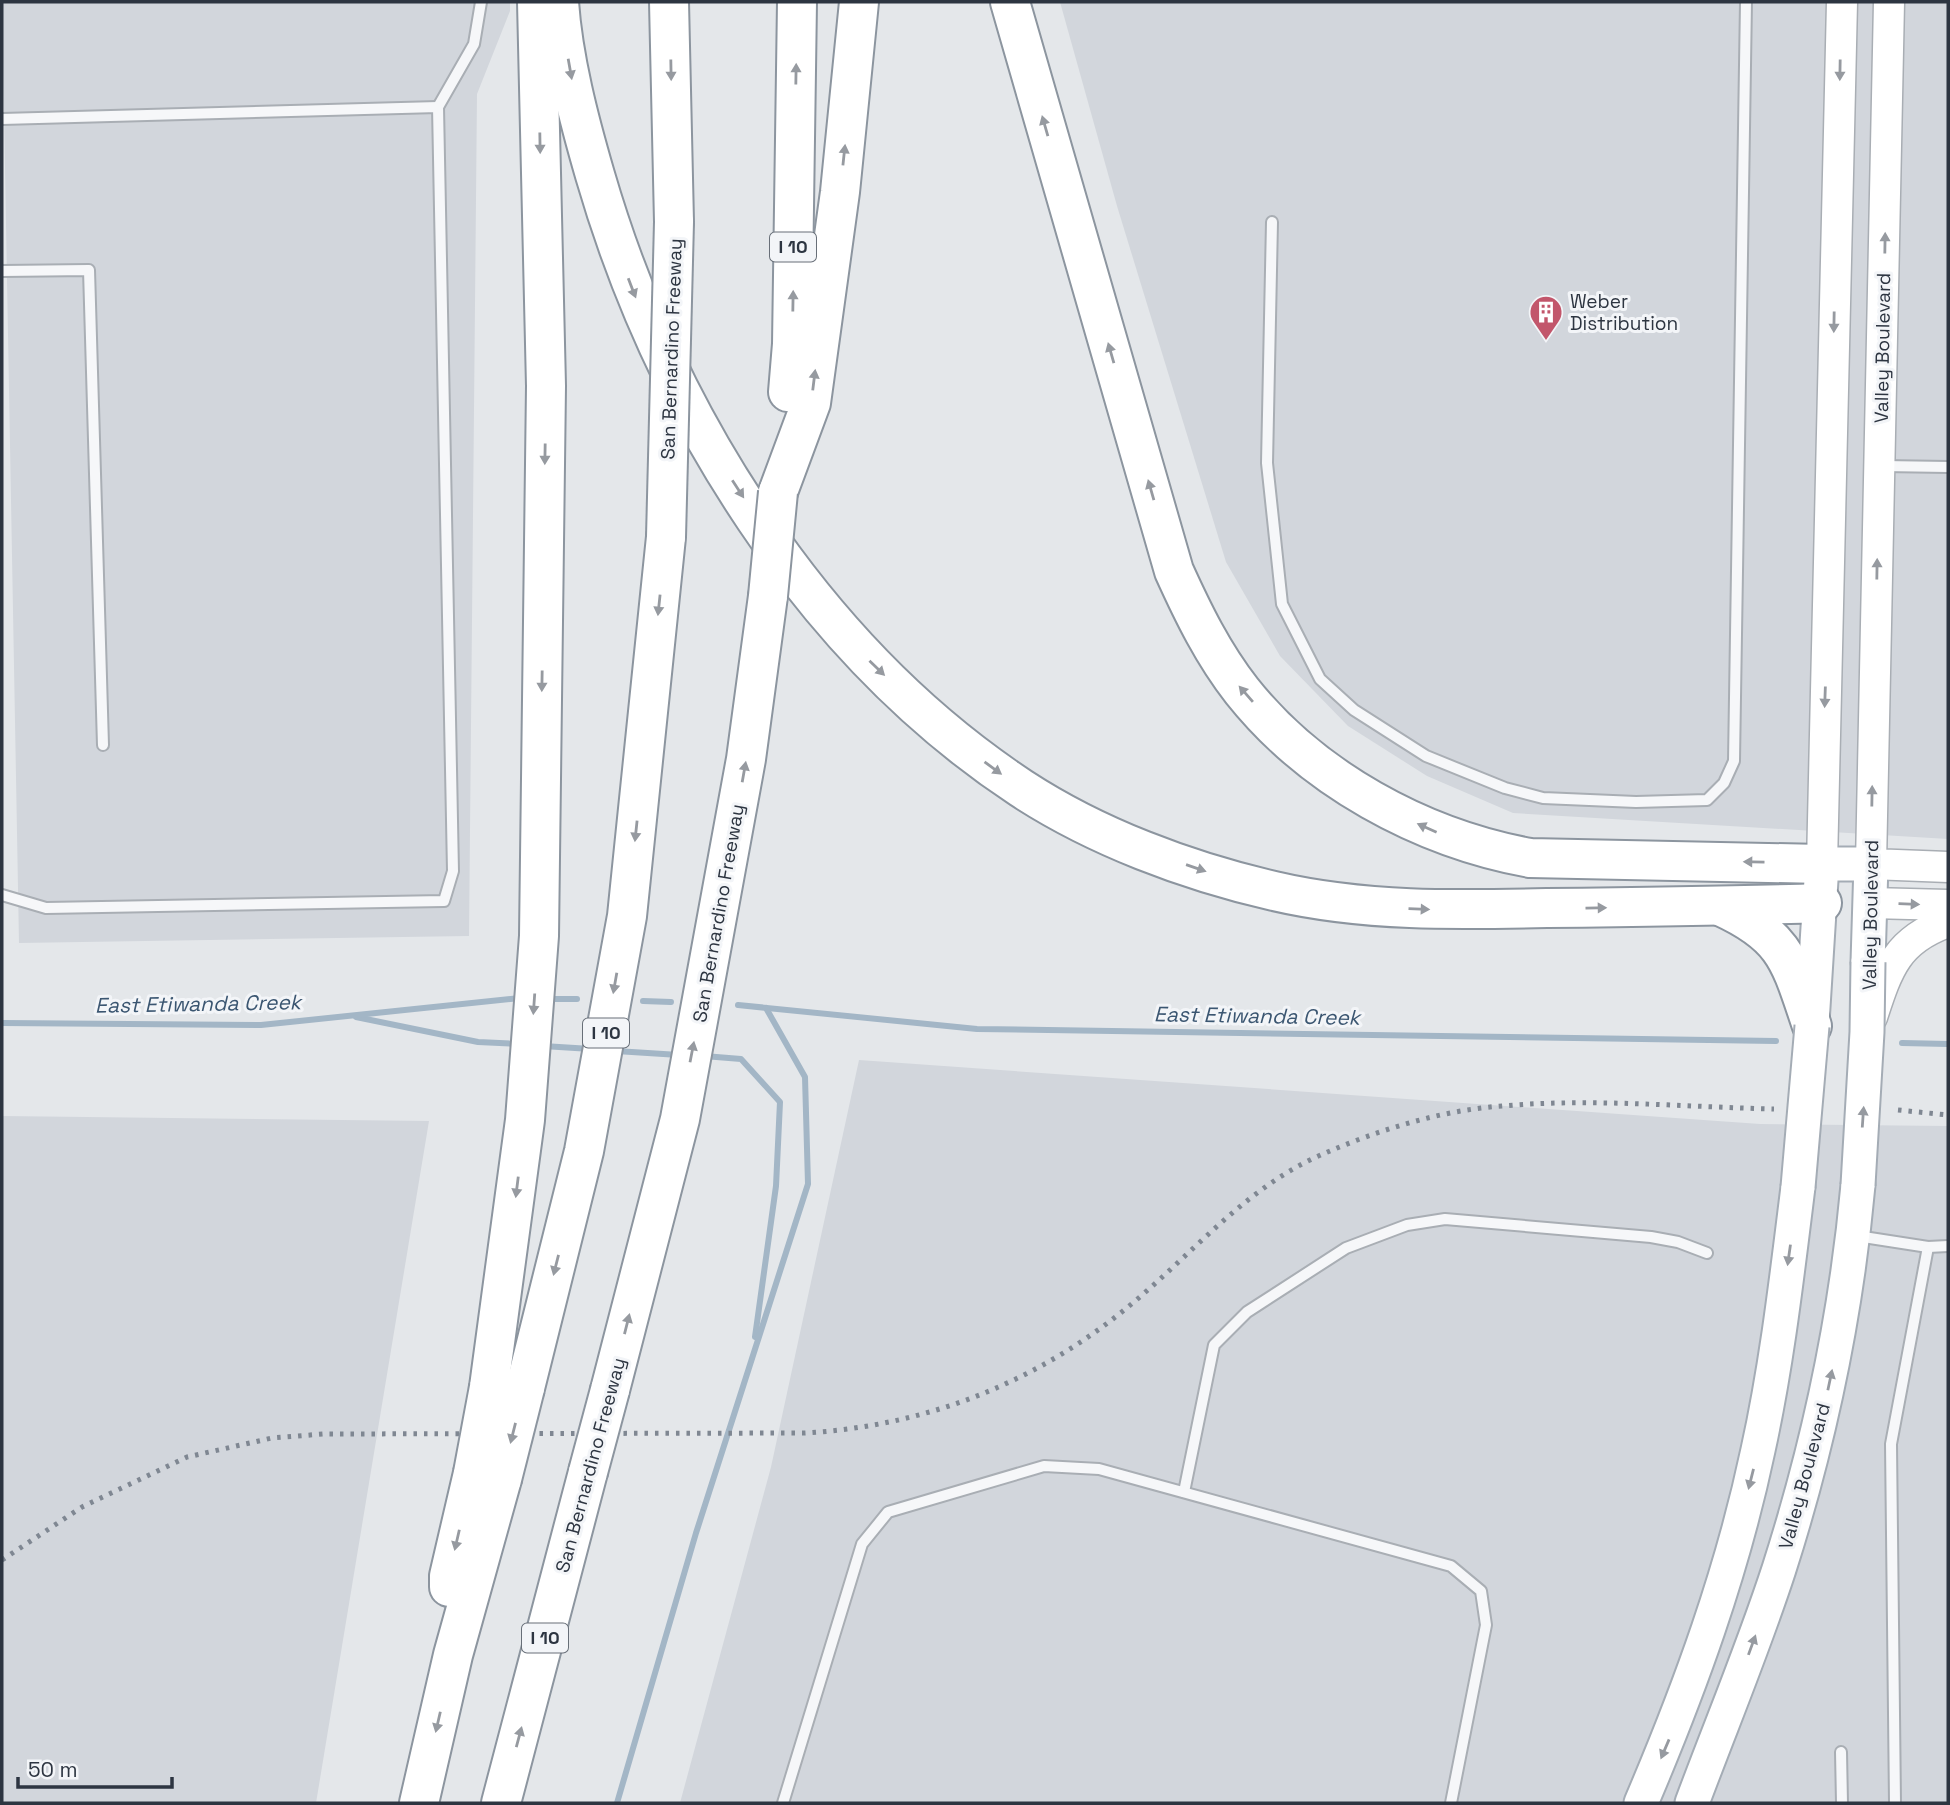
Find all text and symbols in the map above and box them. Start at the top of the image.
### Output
one-way arrow [565,58,576,80]
one-way arrow [665,59,676,81]
one-way arrow [1835,59,1846,81]
one-way arrow [790,63,802,85]
one-way arrow [1040,115,1050,136]
one-way arrow [534,133,546,155]
one-way arrow [839,144,850,166]
road number: I 10 [770,232,816,262]
one-way arrow [1879,232,1890,254]
street label: San Bernardino Freeway [655,238,688,460]
street label: Valley Boulevard [1869,273,1896,423]
one-way arrow [626,277,637,298]
place label: Weber Distribution [1570,289,1678,336]
one-way arrow [787,290,799,312]
building icon: Weber Distribution [1527,293,1565,342]
one-way arrow [1828,311,1840,333]
one-way arrow [1106,342,1116,363]
one-way arrow [809,369,820,391]
one-way arrow [540,443,551,465]
one-way arrow [731,479,744,498]
one-way arrow [1145,479,1155,500]
one-way arrow [1872,557,1883,579]
one-way arrow [653,594,664,616]
one-way arrow [868,659,885,675]
one-way arrow [536,670,548,692]
one-way arrow [1238,685,1254,703]
one-way arrow [1819,686,1830,708]
one-way arrow [739,761,750,783]
one-way arrow [984,761,1002,775]
one-way arrow [1867,785,1878,807]
street label: San Bernardino Freeway [687,802,750,1024]
one-way arrow [630,820,641,842]
one-way arrow [1417,822,1437,834]
street label: Valley Boulevard [1857,840,1884,990]
one-way arrow [1743,856,1765,867]
one-way arrow [1186,863,1207,874]
one-way arrow [1899,898,1921,910]
one-way arrow [1585,902,1607,913]
one-way arrow [1408,903,1430,915]
one-way arrow [609,972,620,994]
water label: East Etiwanda Creek [95,988,304,1019]
one-way arrow [528,994,539,1016]
water label: East Etiwanda Creek [1154,1000,1363,1031]
road number: I 10 [583,1018,629,1048]
one-way arrow [687,1041,698,1063]
one-way arrow [1858,1106,1869,1128]
one-way arrow [511,1176,522,1198]
one-way arrow [1783,1244,1794,1266]
one-way arrow [550,1254,561,1276]
one-way arrow [622,1313,633,1335]
street label: San Bernardino Freeway [550,1355,631,1575]
one-way arrow [1824,1369,1835,1391]
street label: Valley Boulevard [1773,1400,1836,1552]
one-way arrow [507,1423,518,1445]
one-way arrow [1745,1468,1756,1490]
one-way arrow [451,1529,462,1551]
road number: I 10 [522,1624,568,1652]
one-way arrow [1747,1635,1758,1656]
one-way arrow [432,1711,443,1733]
one-way arrow [514,1726,525,1748]
one-way arrow [1659,1738,1670,1759]
scale bar [18,1745,172,1789]
text: 50 m [28,1756,78,1783]

